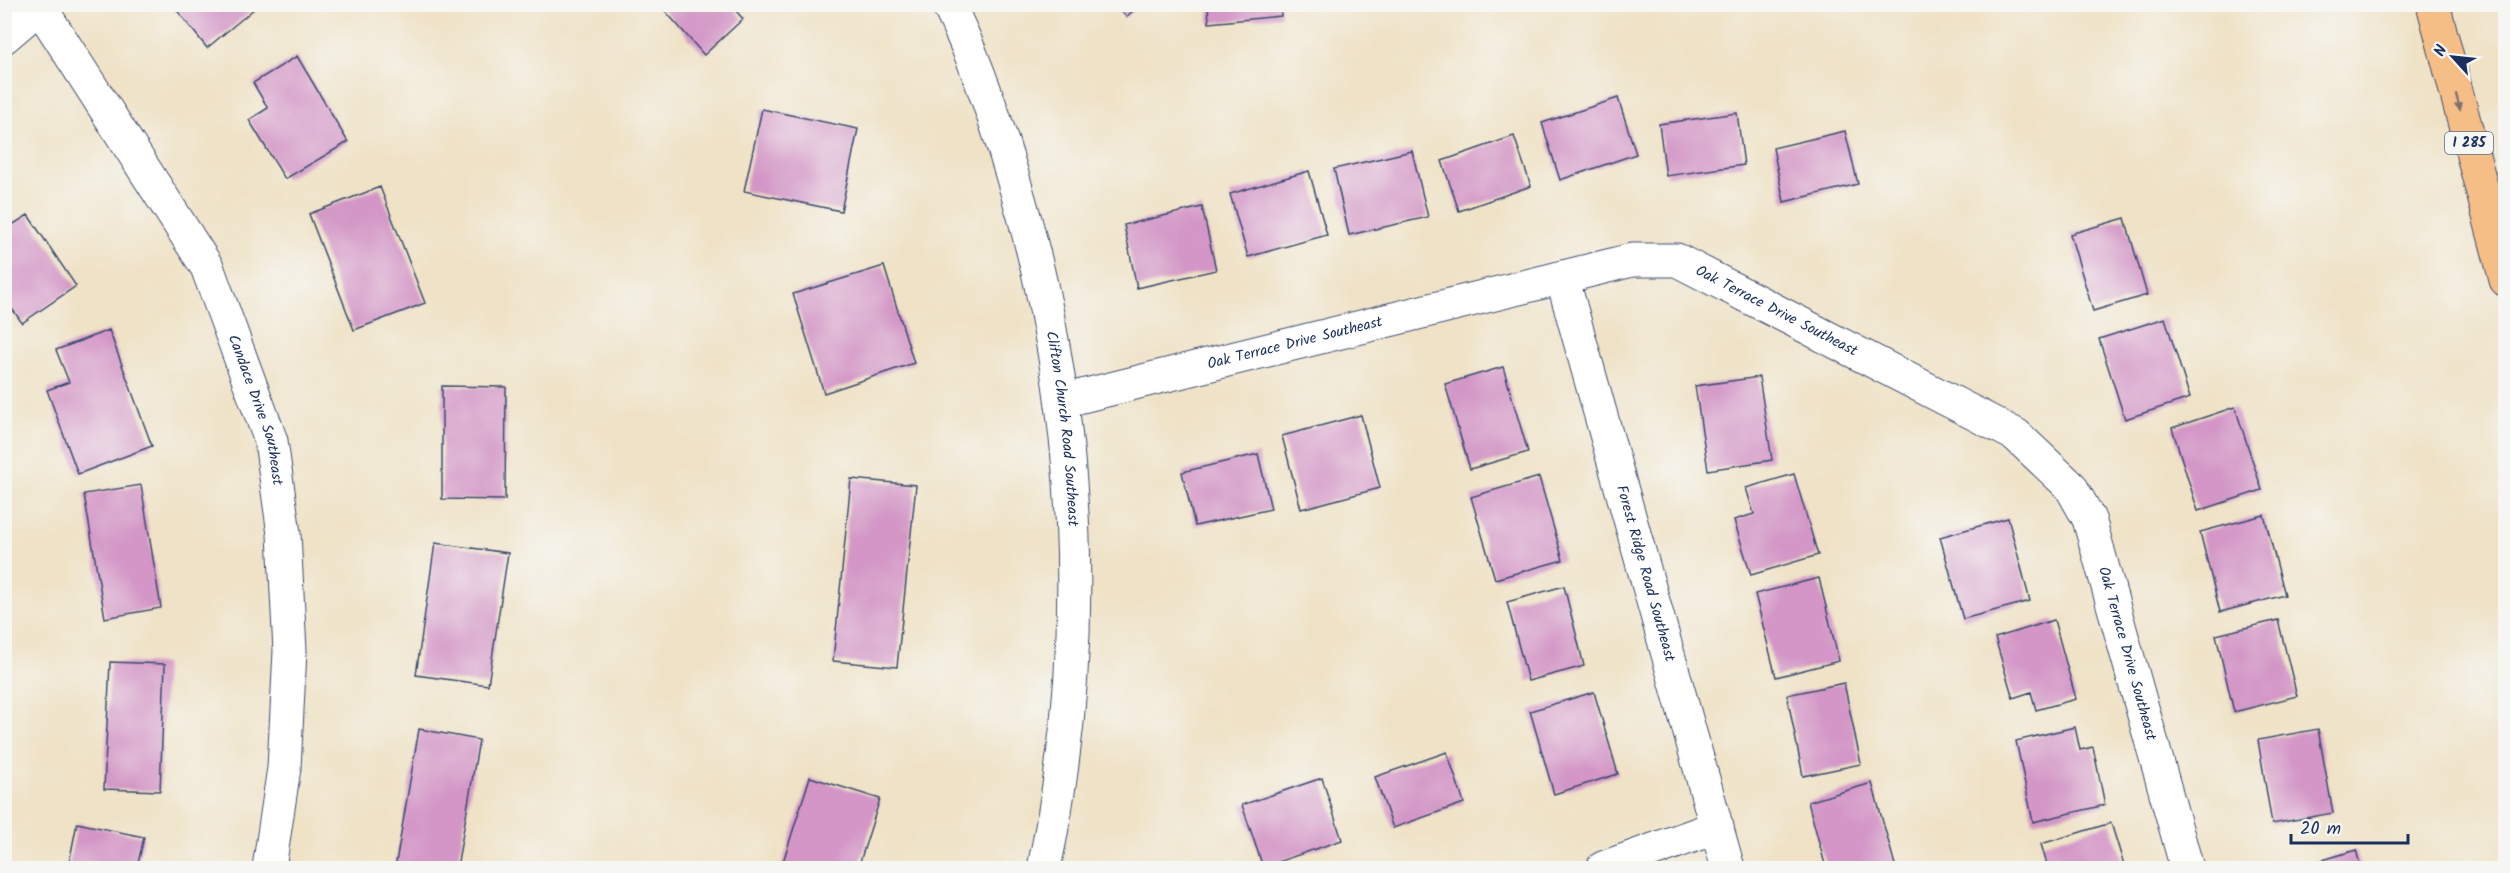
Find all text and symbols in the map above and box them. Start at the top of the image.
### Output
north arrow [2423,27,2483,87]
text: N [2428,41,2454,61]
one-way arrow [2454,93,2464,111]
road number: I 285 [2445,132,2493,154]
street label: Oak Terrace Drive Southeast [1691,259,1862,363]
street label: Oak Terrace Drive Southeast [1205,310,1385,377]
street label: Clifton Church Road Southeast [1039,329,1085,527]
street label: Candace Drive Southeast [221,331,289,487]
street label: Forest Ridge Road Southeast [1609,482,1682,665]
street label: Oak Terrace Drive Southeast [2091,564,2163,744]
scale bar [2291,807,2408,845]
text: 20 m [2300,815,2341,844]

